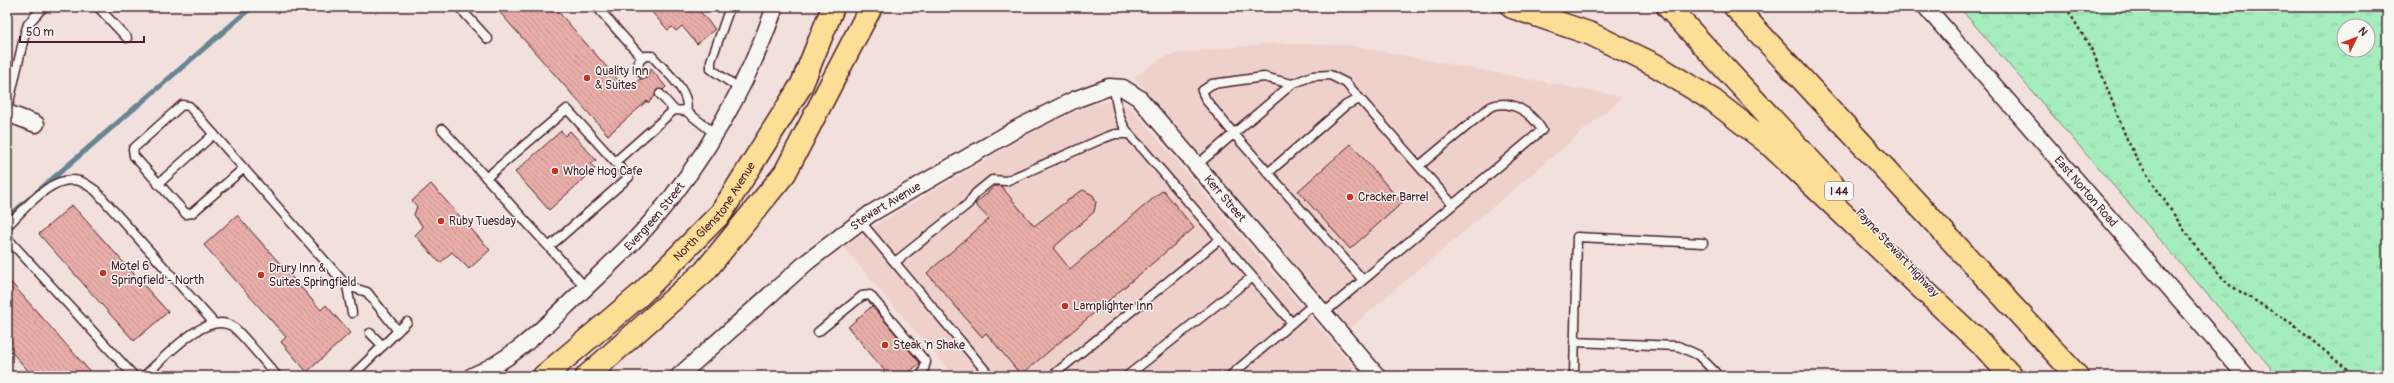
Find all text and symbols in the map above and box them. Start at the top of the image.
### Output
scale bar [20,18,144,44]
north arrow [2336,18,2376,58]
text: N [2356,24,2371,39]
text: 50 m [26,25,54,40]
place label: Quality Inn & Suites [595,64,649,93]
marker: Quality Inn & Suites [582,73,592,83]
street label: East Norton Road [2051,153,2121,230]
street label: North Glenstone Avenue [670,159,759,264]
place label: Whole Hog Cafe [563,164,643,179]
marker: Whole Hog Cafe [550,166,560,176]
street label: Kerr Street [1201,172,1249,225]
street label: Evergreen Street [621,179,688,254]
street label: Stewart Avenue [847,179,924,234]
road number: I 44 [1825,182,1853,200]
place label: Cracker Barrel [1358,190,1429,205]
marker: Cracker Barrel [1345,192,1355,202]
street label: Payne Stewart Highway [1852,206,1942,300]
place label: Ruby Tuesday [449,214,516,229]
marker: Ruby Tuesday [436,216,446,226]
place label: Motel 6 Springfield - North [111,259,204,288]
place label: Drury Inn & Suites Springfield [269,261,356,290]
marker: Motel 6 Springfield - North [98,268,108,278]
marker: Drury Inn & Suites Springfield [256,270,266,280]
place label: Lamplighter Inn [1073,299,1153,314]
marker: Lamplighter Inn [1060,301,1070,311]
place label: Steak 'n Shake [893,338,965,353]
marker: Steak 'n Shake [880,340,890,350]

